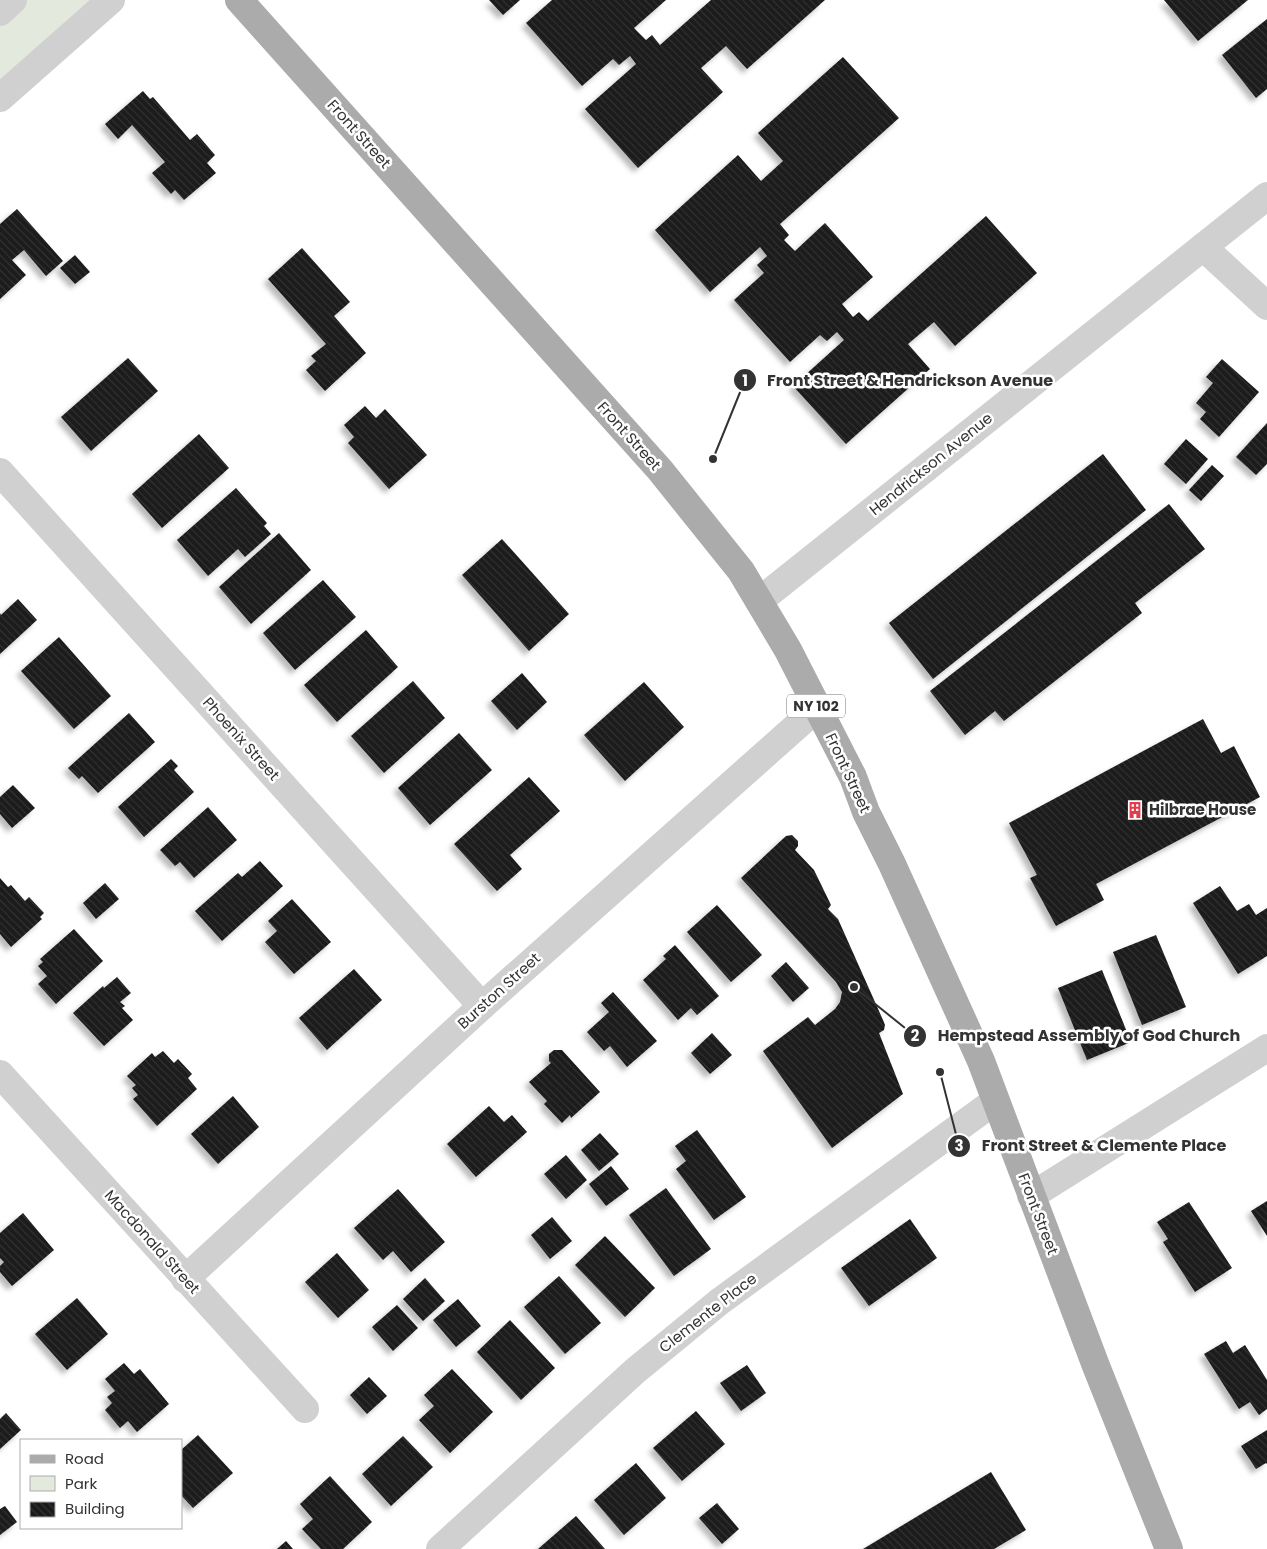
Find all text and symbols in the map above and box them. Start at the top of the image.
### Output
street label: Front Street [323,95,396,173]
callout: Front Street & Hendrickson Avenue [732,365,1063,396]
text: Front Street & Hendrickson Avenue [767,369,1053,392]
text: 1 [742,370,748,391]
street label: Front Street [593,397,666,475]
street label: Hendrickson Avenue [865,407,997,520]
street label: Phoenix Street [198,692,285,785]
road number: NY 102 [787,694,845,718]
street label: Front Street [821,729,876,816]
place label: Hilbrae House [1149,799,1256,820]
building icon: Hilbrae House [1125,800,1145,820]
street label: Burston Street [453,948,545,1033]
callout: Hempstead Assembly of God Church [903,1020,1250,1051]
text: Hempstead Assembly of God Church [938,1024,1240,1047]
text: 2 [911,1025,920,1046]
callout: Front Street & Clemente Place [946,1130,1236,1161]
text: Front Street & Clemente Place [982,1134,1226,1157]
text: 3 [954,1135,964,1156]
street label: Front Street [1013,1170,1064,1258]
street label: Macdonald Street [100,1185,205,1298]
street label: Clemente Place [654,1268,761,1357]
legend [20,1439,182,1529]
text: Road [65,1448,104,1469]
text: Park [65,1473,97,1494]
text: Building [65,1498,125,1519]

